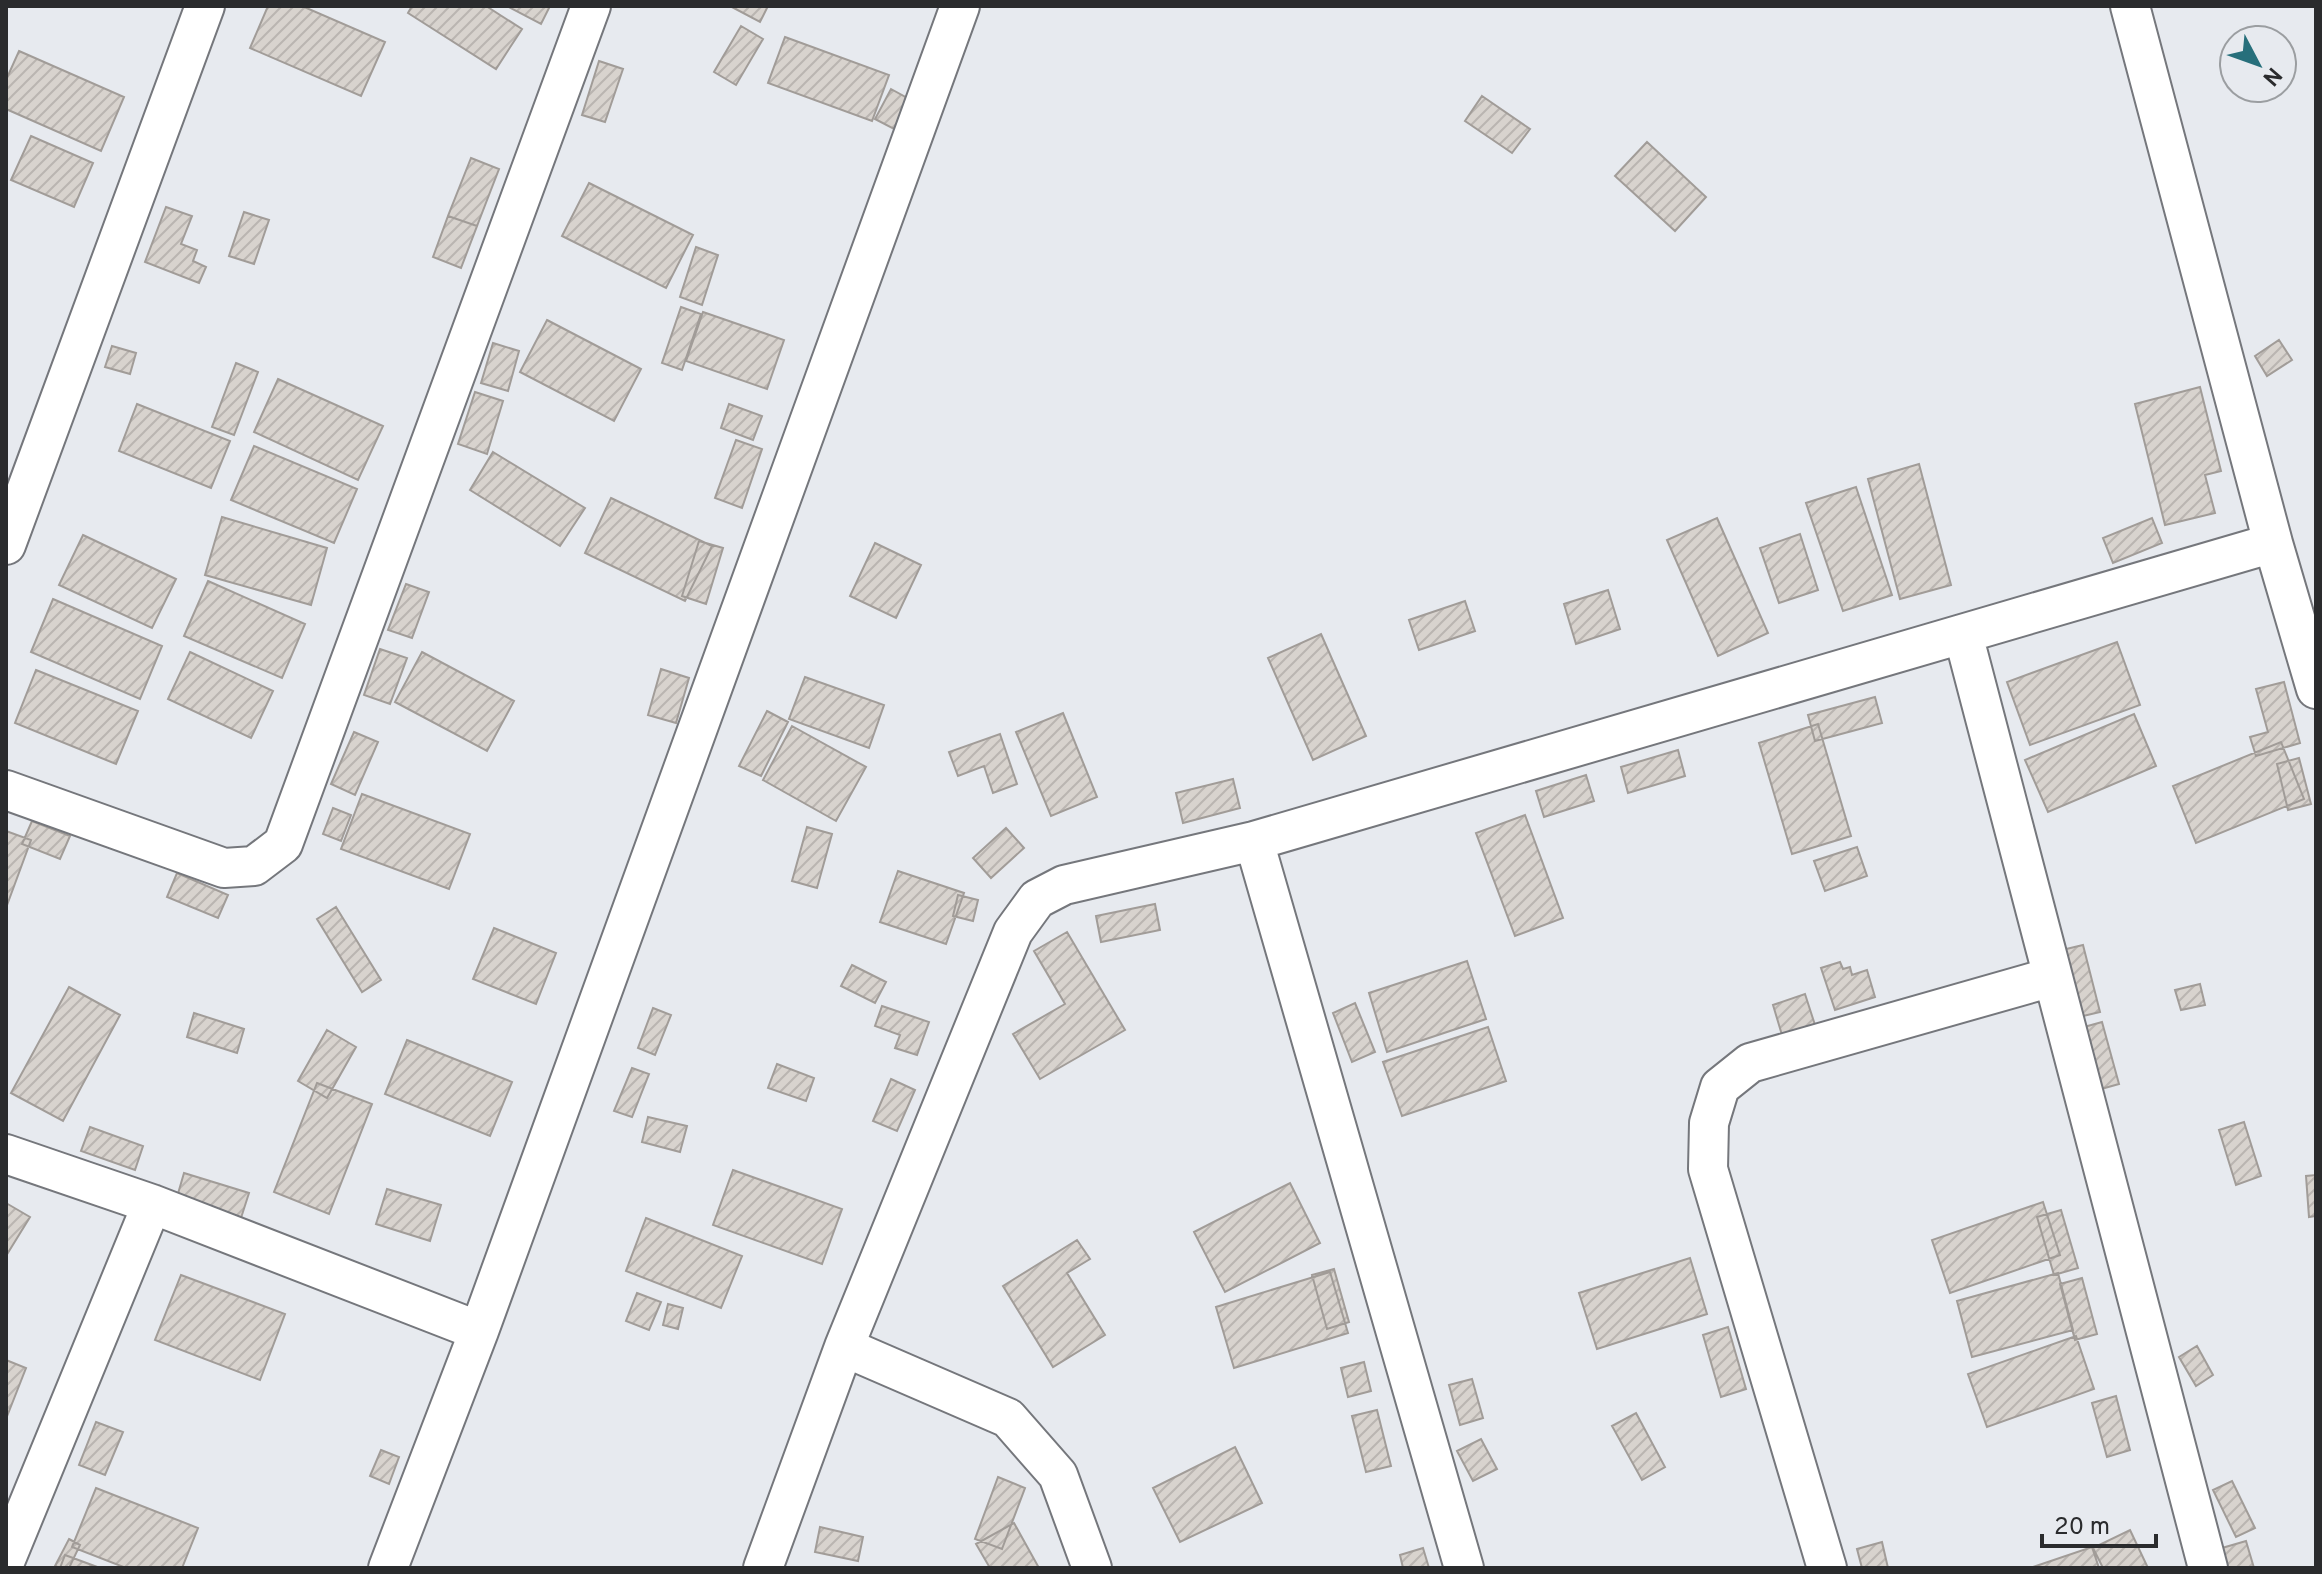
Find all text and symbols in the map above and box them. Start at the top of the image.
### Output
north arrow [2218,24,2298,104]
text: N [2256,61,2287,90]
scale bar [2042,1498,2156,1548]
text: 20 m [2054,1513,2110,1543]

